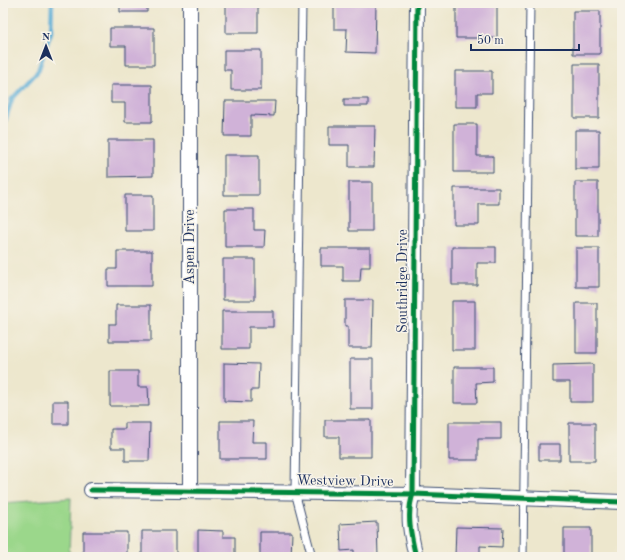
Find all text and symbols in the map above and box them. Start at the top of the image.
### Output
north arrow [26,26,66,66]
scale bar [471,26,579,52]
text: N [42,32,51,43]
text: 50 m [477,34,504,47]
street label: Aspen Drive [183,209,197,285]
street label: Southridge Drive [396,229,410,333]
street label: Westview Drive [296,473,394,489]

